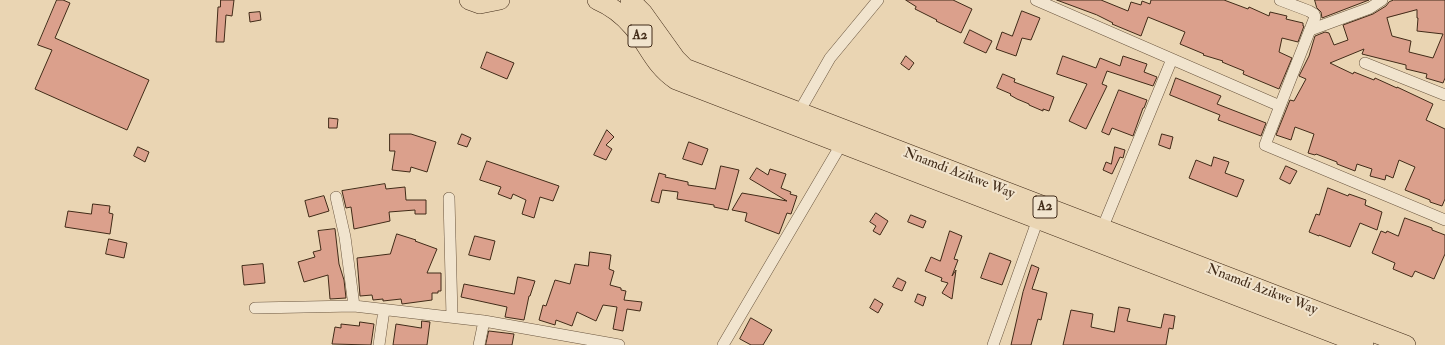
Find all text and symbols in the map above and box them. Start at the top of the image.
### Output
road number: A2 [628,25,652,47]
street label: Nnamdi Azikwe Way [901,145,1017,203]
road number: A2 [1033,196,1057,218]
street label: Nnamdi Azikwe Way [1204,261,1320,319]

